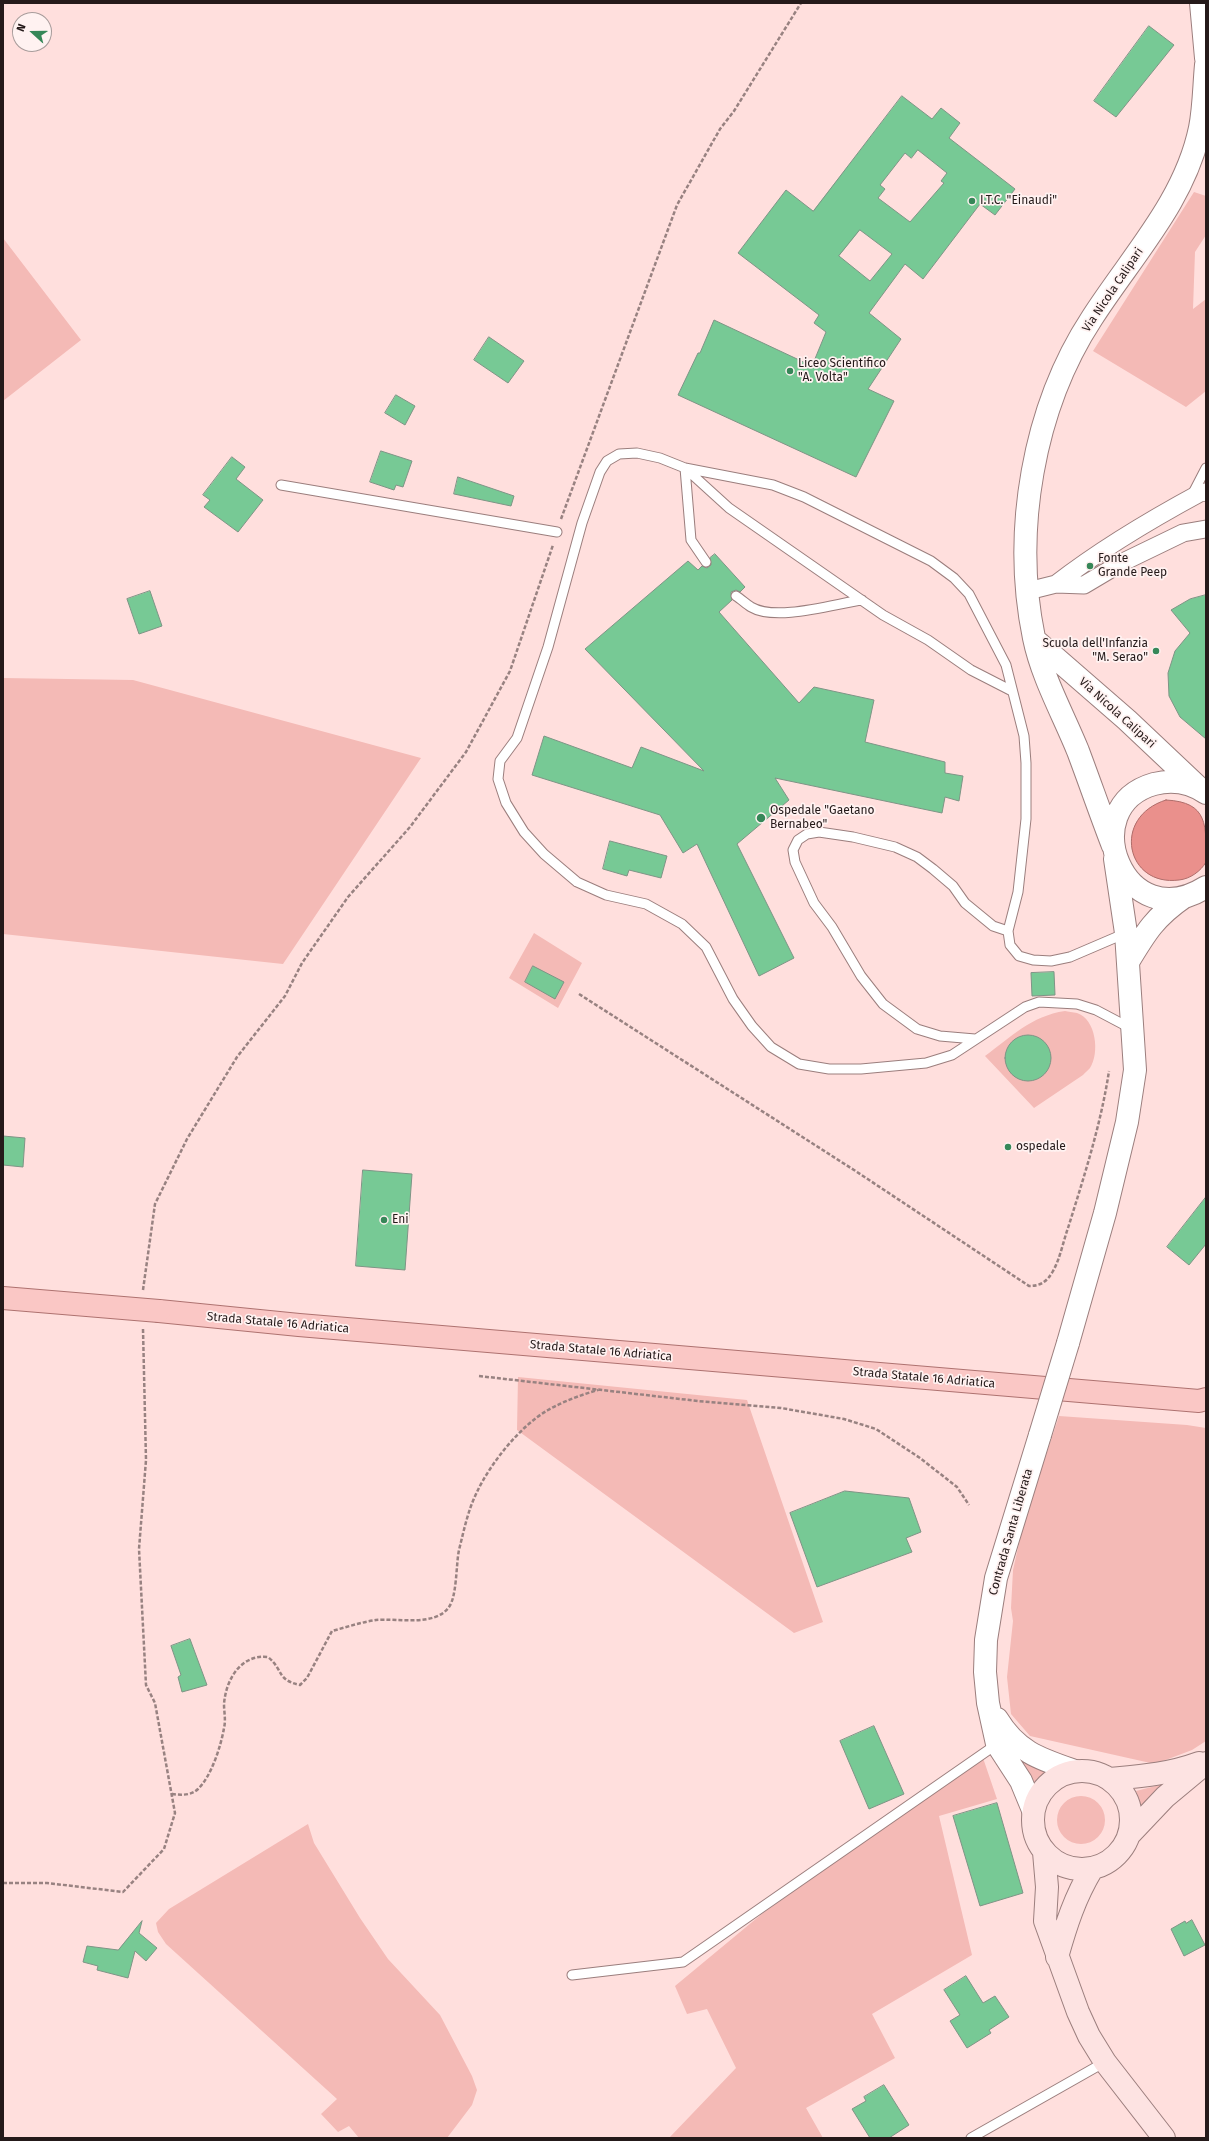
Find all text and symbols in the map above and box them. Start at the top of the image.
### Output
north arrow [12,12,52,52]
text: N [14,22,29,34]
place label: I.T.C. "Einaudi" [980,194,1057,208]
marker: I.T.C. "Einaudi" [967,196,977,206]
street label: Via Nicola Calipari [1079,245,1147,335]
place label: Liceo Scientifico "A. Volta" [798,357,886,385]
marker: Liceo Scientifico "A. Volta" [785,366,795,376]
place label: Fonte Grande Peep [1098,552,1167,580]
marker: Fonte Grande Peep [1085,561,1095,571]
place label: Scuola dell'Infanzia "M. Serao" [1042,637,1148,665]
marker: Scuola dell'Infanzia "M. Serao" [1151,646,1161,656]
street label: Via Nicola Calipari [1076,675,1158,751]
place label: Ospedale "Gaetano Bernabeo" [770,804,875,832]
marker: Ospedale "Gaetano Bernabeo" [755,812,767,824]
place label: ospedale [1016,1140,1066,1154]
marker: ospedale [1003,1142,1013,1152]
place label: Eni [392,1213,409,1227]
marker: Eni [379,1215,389,1225]
street label: Strada Statale 16 Adriatica [206,1310,350,1336]
street label: Strada Statale 16 Adriatica [529,1338,673,1364]
street label: Strada Statale 16 Adriatica [852,1365,996,1391]
street label: Contrada Santa Liberata [986,1467,1036,1597]

